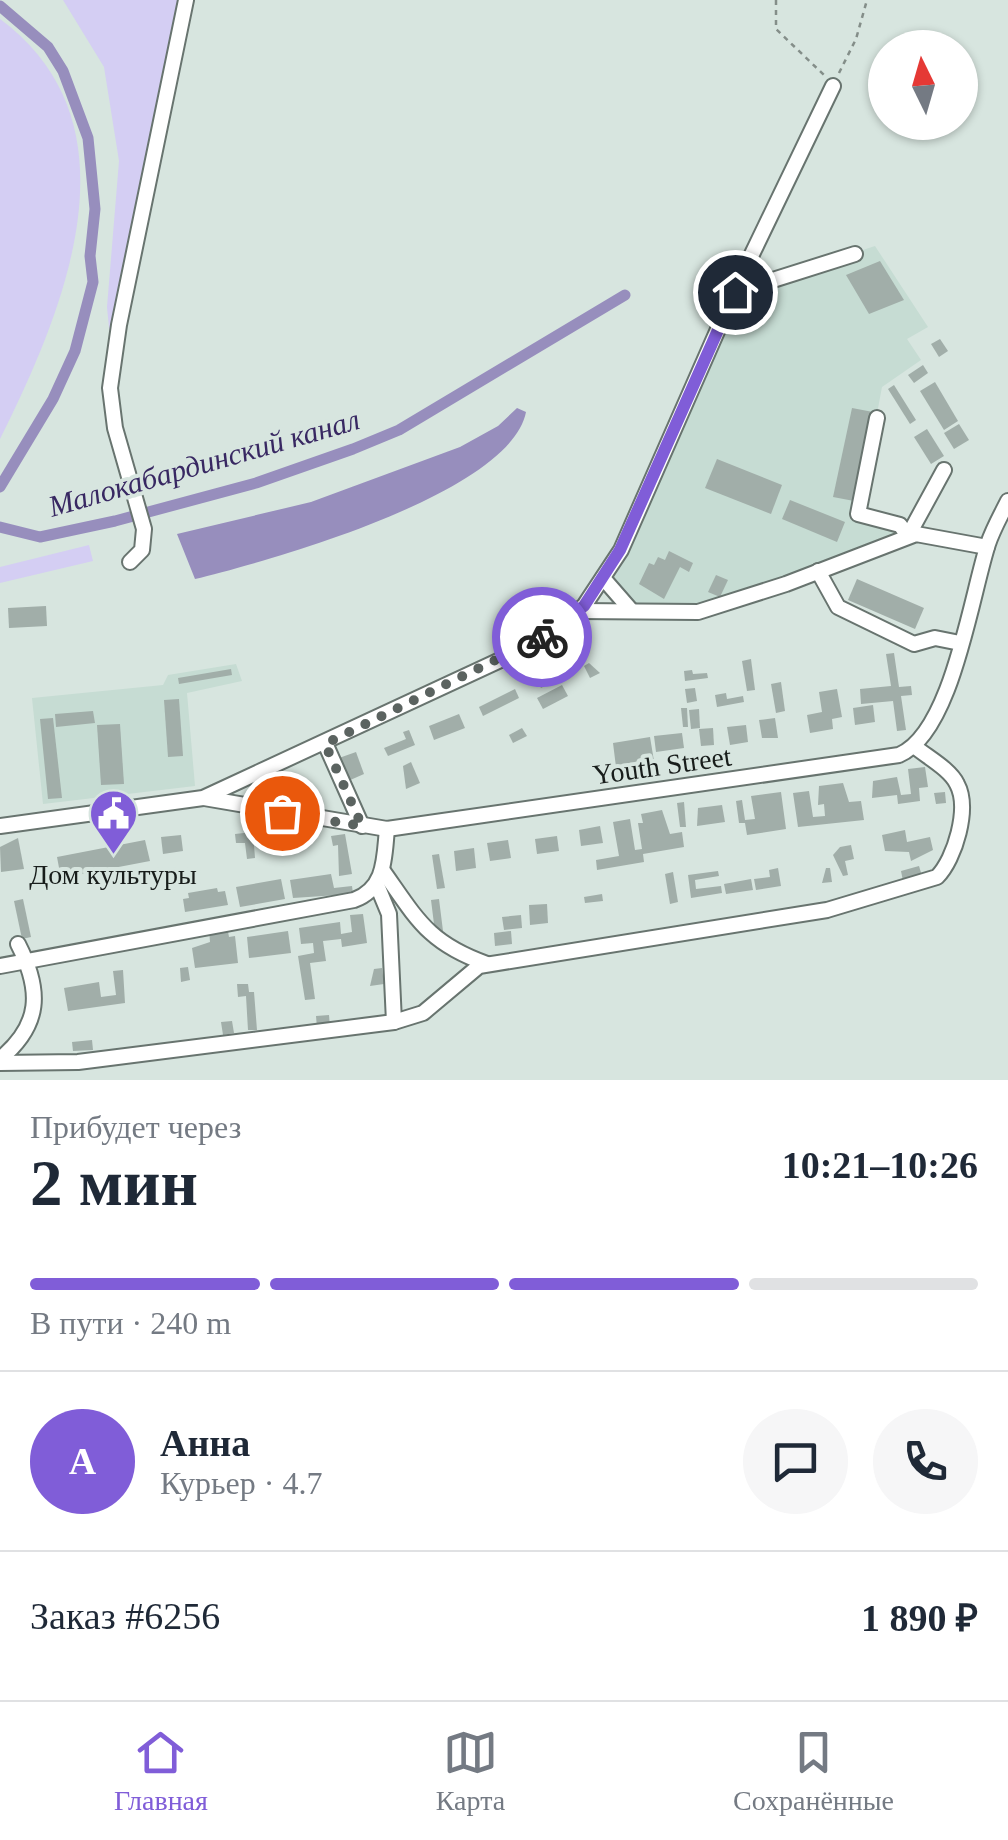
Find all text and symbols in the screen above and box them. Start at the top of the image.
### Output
north arrow [868,30,978,140]
map controls [868,30,978,140]
pin [693,250,778,335]
icon: home [708,265,763,320]
water label: Малокабардинский канал [44,402,363,523]
courier [492,587,592,687]
icon: bike [515,610,570,665]
street label: Youth Street [591,740,734,791]
pin [240,771,325,856]
icon: bag [255,786,310,841]
public building icon: Дом культуры [87,788,139,856]
place label: Дом культуры [29,859,197,890]
text: Прибудет через [30,1109,241,1145]
text: 10:21–10:26 [782,1144,978,1186]
text: 2 мин [30,1147,198,1219]
text: В пути · 240 m [30,1305,231,1341]
button: chat [743,1409,848,1514]
button: phone [873,1409,978,1514]
text: Анна [160,1422,250,1464]
text: А [69,1440,96,1482]
text: Курьер · 4.7 [160,1465,322,1501]
text: Заказ #6256 [30,1595,220,1637]
text: 1 890 ₽ [861,1597,978,1639]
tab: Главная [114,1725,208,1817]
tab: Карта [436,1725,505,1817]
tab: Сохранённые [733,1725,894,1817]

